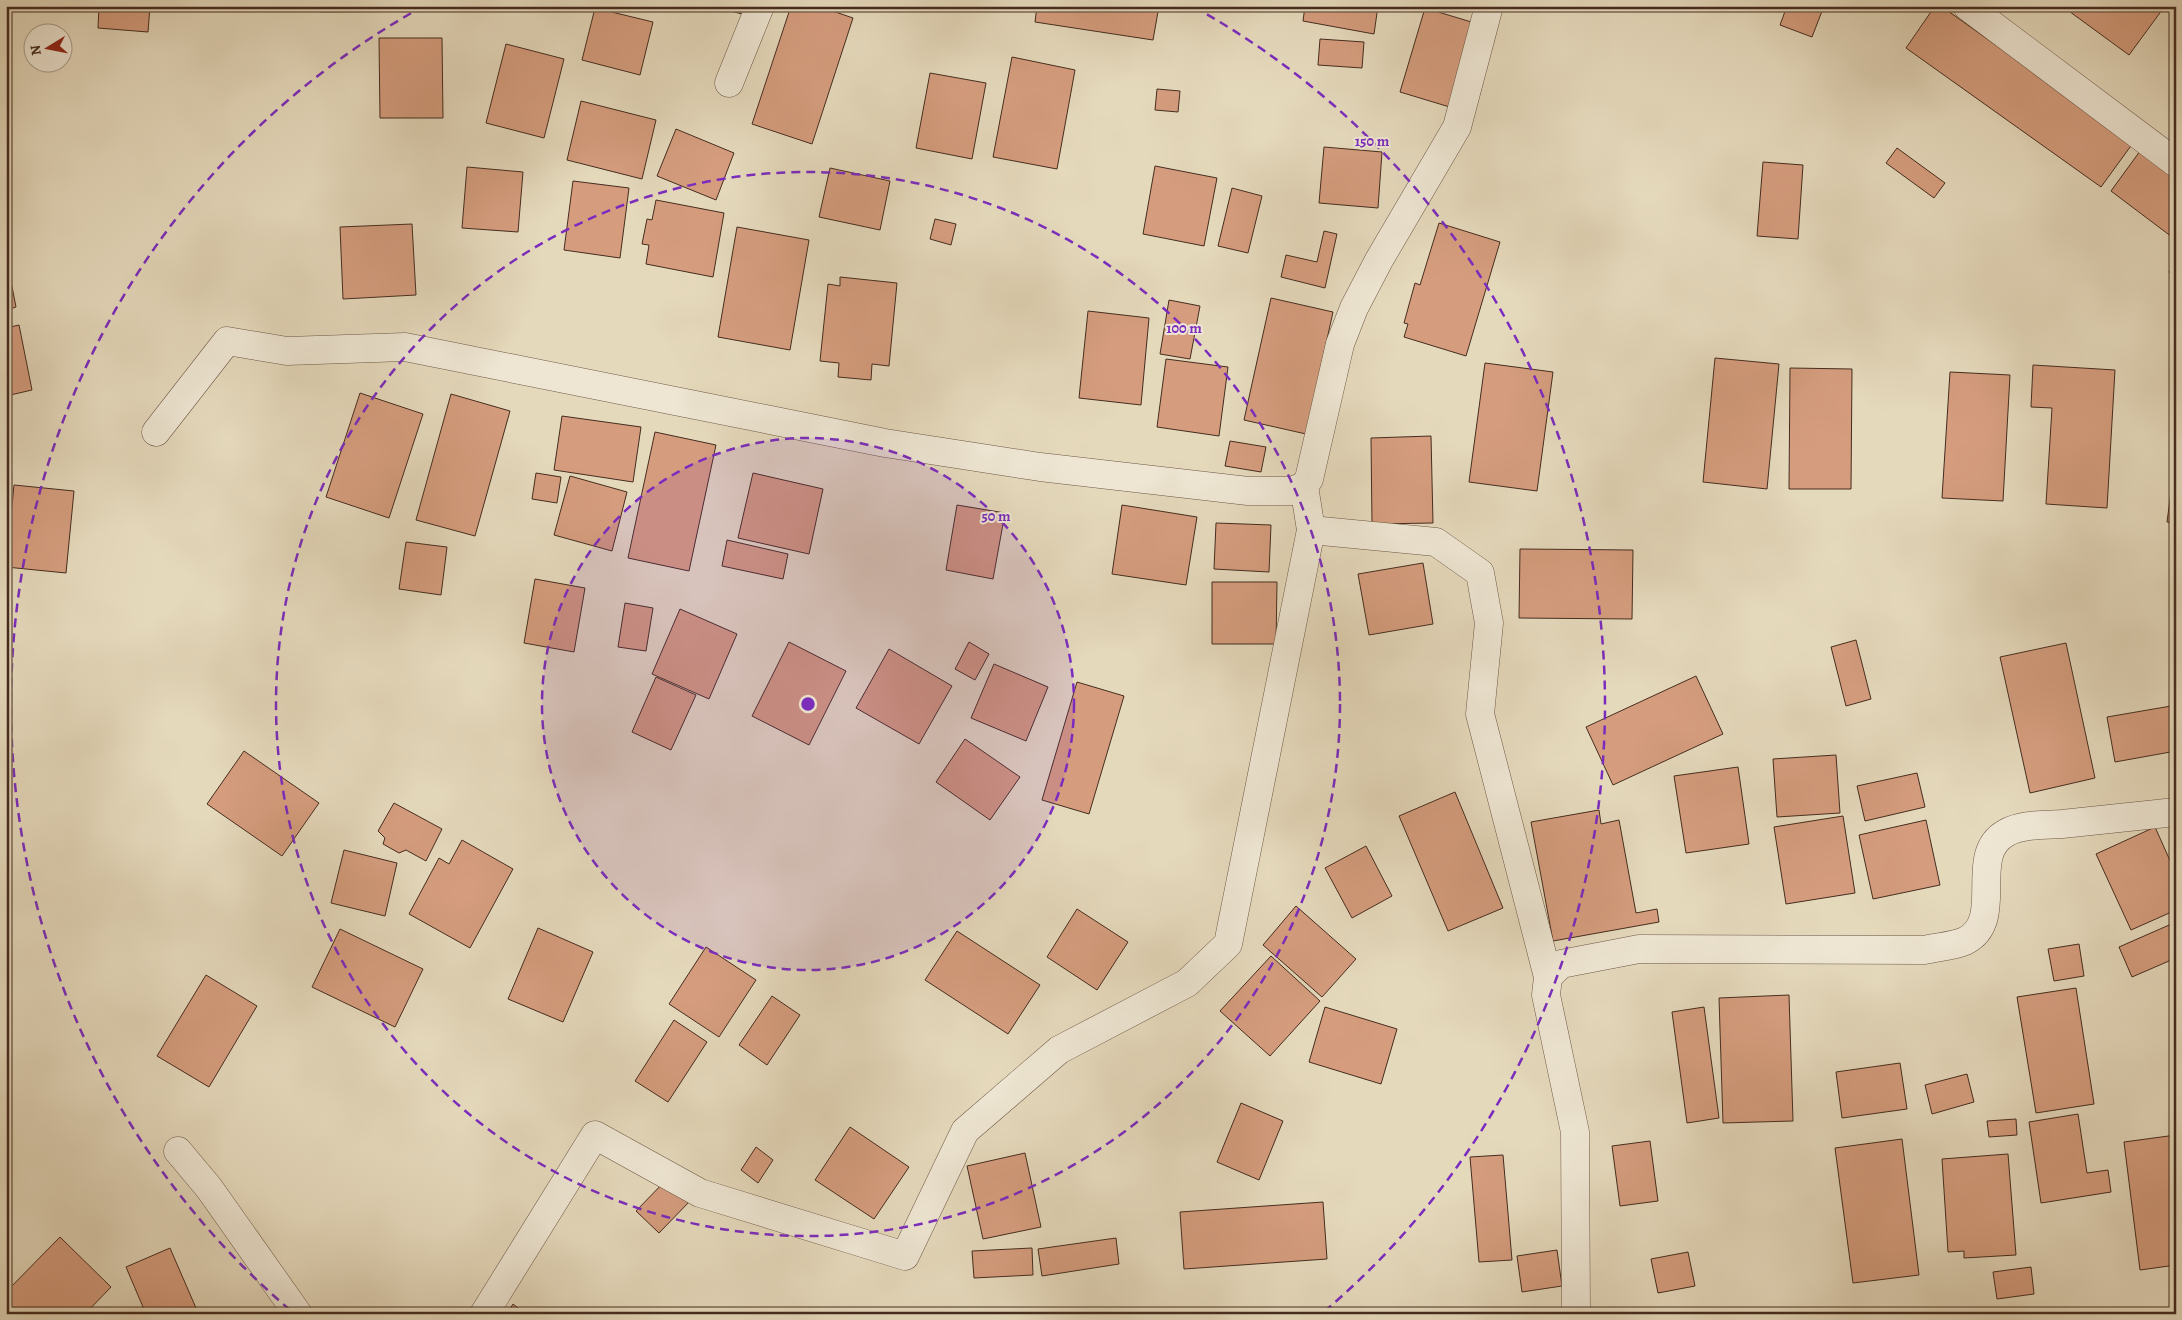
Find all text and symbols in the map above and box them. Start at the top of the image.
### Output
north arrow [22,22,72,72]
text: N [25,43,46,57]
text: 150 m [1355,131,1390,151]
text: 100 m [1166,318,1202,338]
text: 50 m [981,506,1011,526]
centre of rings [799,695,817,713]

